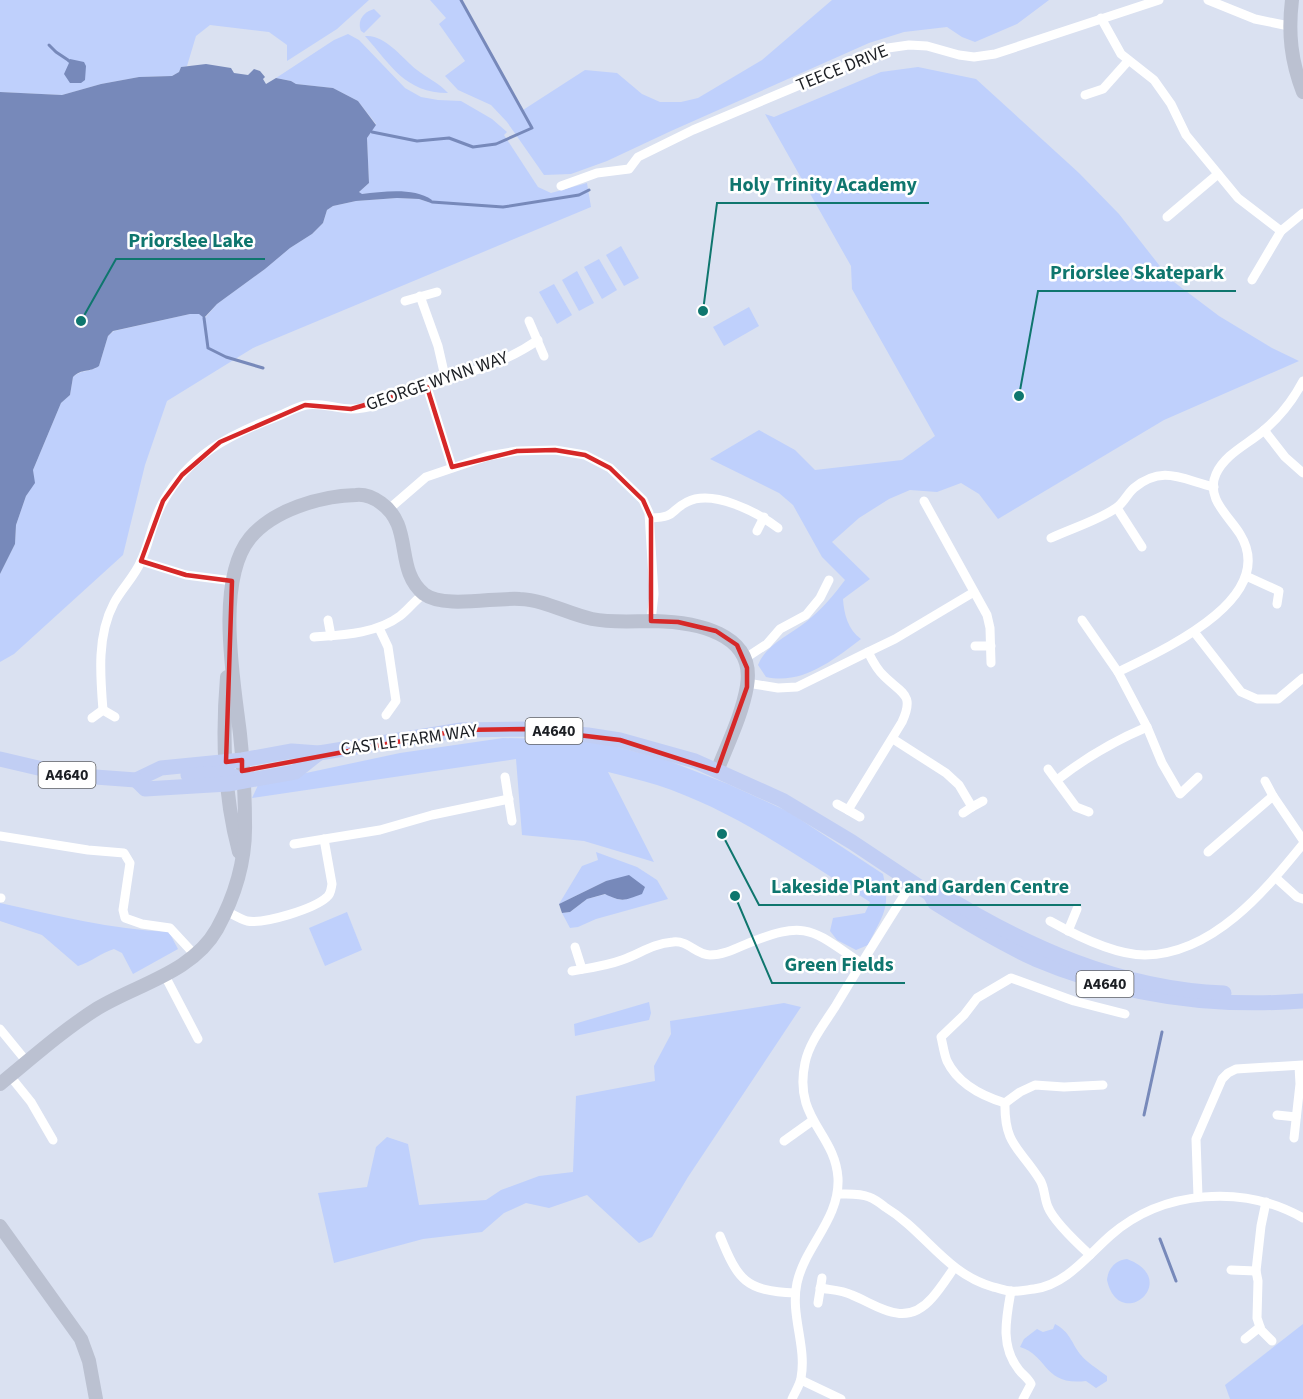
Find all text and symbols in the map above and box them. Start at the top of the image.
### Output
street label: TEECE DRIVE [792,38,892,98]
callout: Holy Trinity Academy [717,165,929,203]
text: Holy Trinity Academy [729,171,918,199]
callout: Priorslee Lake [116,221,265,259]
text: Priorslee Lake [128,227,254,255]
callout: Priorslee Skatepark [1038,253,1236,291]
text: Priorslee Skatepark [1050,259,1224,287]
street label: GEORGE WYNN WAY [363,345,512,417]
street label: CASTLE FARM WAY [339,718,479,762]
road number: A4640 [526,718,582,744]
road number: A4640 [38,762,96,788]
callout: Lakeside Plant and Garden Centre [759,867,1081,905]
text: Lakeside Plant and Garden Centre [771,873,1069,901]
callout: Green Fields [772,945,905,983]
text: Green Fields [784,951,894,979]
road number: A4640 [1076,971,1134,997]

